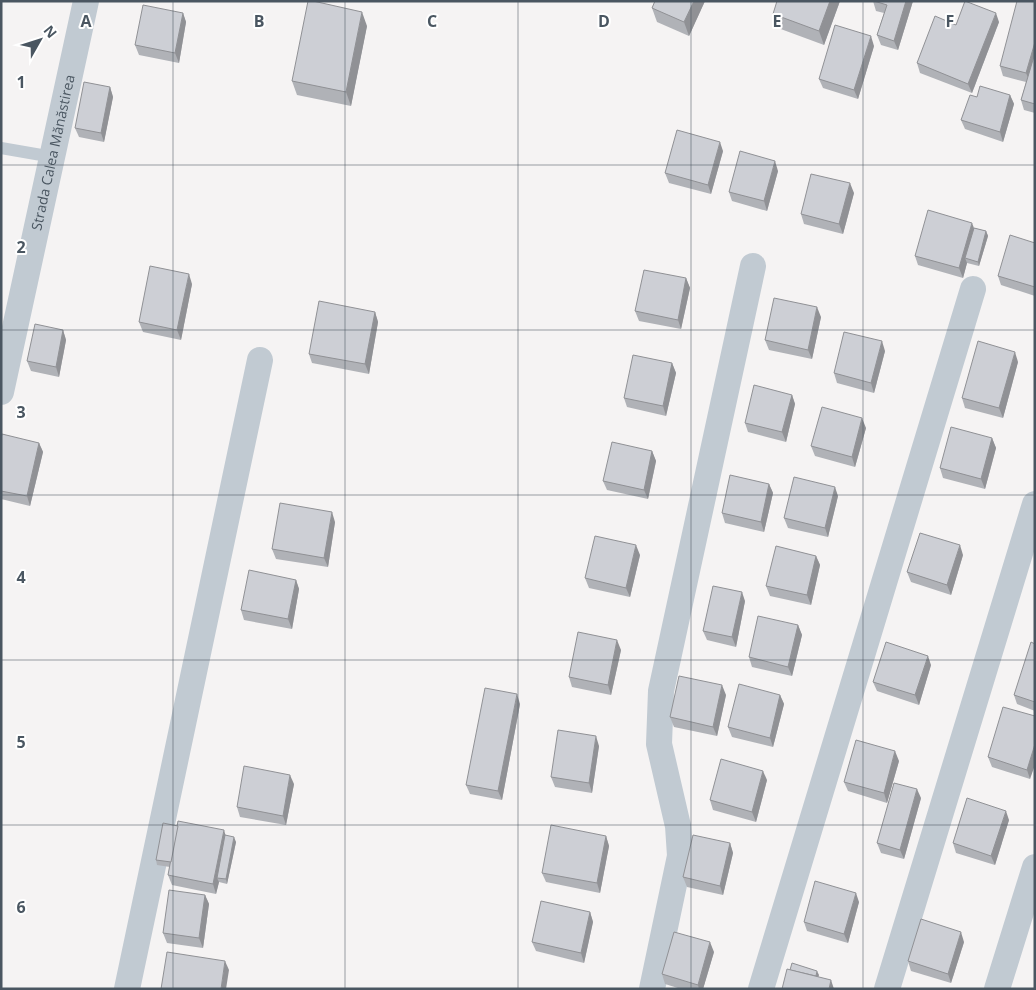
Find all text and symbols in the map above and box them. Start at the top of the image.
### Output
text: A [80,10,92,32]
text: B [254,10,264,32]
text: C [427,10,437,32]
text: D [598,10,610,32]
text: E [773,10,782,32]
text: F [946,10,954,32]
north arrow [15,15,65,65]
text: N [40,21,61,42]
text: 1 [16,71,26,93]
street label: Strada Calea Mănăstirea [26,73,79,232]
text: 2 [16,236,26,258]
text: 3 [16,401,26,423]
text: 4 [16,566,26,588]
text: 5 [16,731,26,753]
text: 6 [16,896,26,918]

